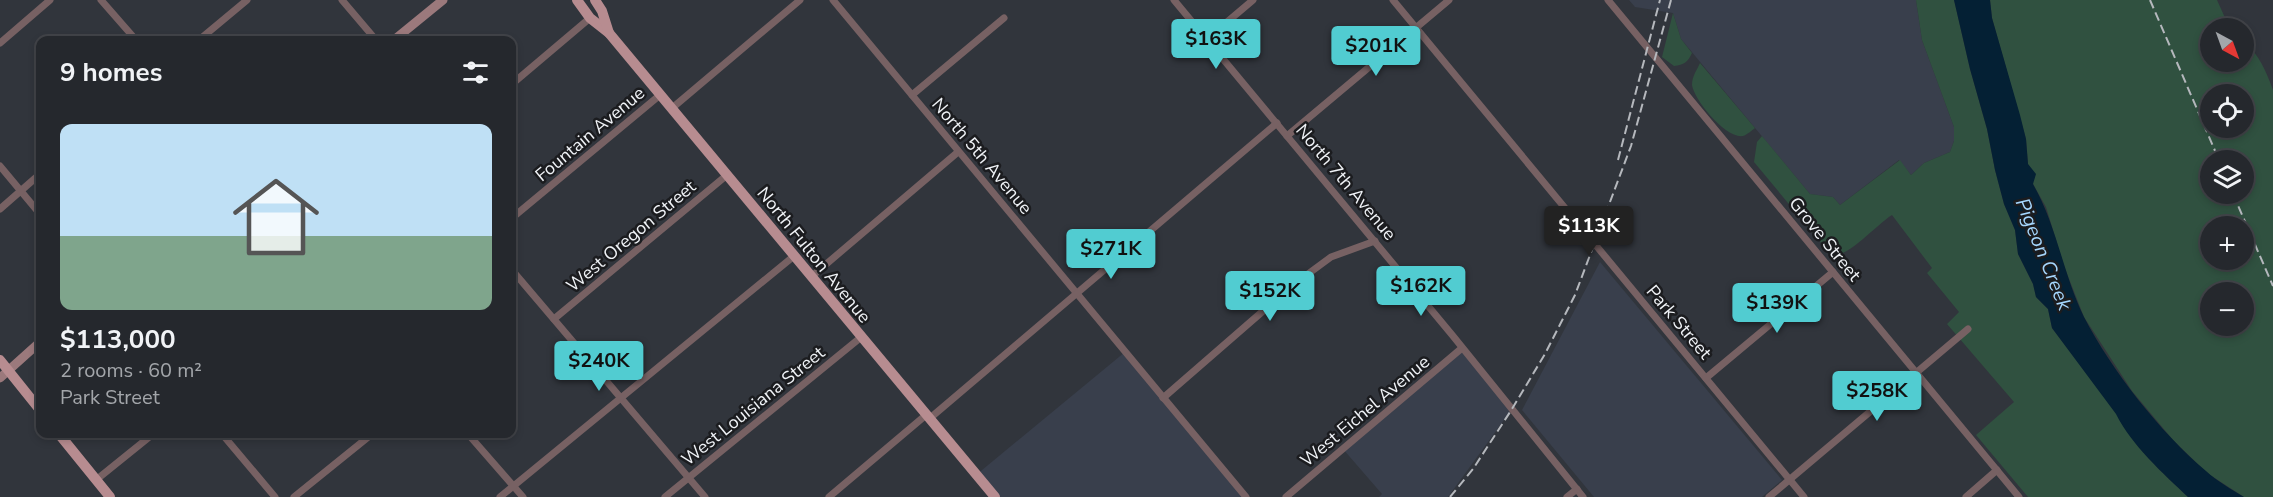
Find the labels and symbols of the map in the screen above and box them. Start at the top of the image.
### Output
north arrow [2200,18,2254,72]
pin: $163K [1174,19,1258,70]
pin: $201K [1334,26,1418,77]
street label: Fountain Avenue [530,81,650,187]
street label: North 5th Avenue [926,93,1038,219]
street label: North 7th Avenue [1290,119,1402,245]
street label: West Oregon Street [561,174,701,297]
street label: North Fulton Avenue [752,182,876,328]
street label: Grove Street [1784,192,1867,287]
water label: Pigeon Creek [2009,194,2079,315]
pin: $113K [1547,206,1631,257]
pin: $271K [1069,229,1153,280]
pin: $162K [1379,266,1463,317]
pin: $152K [1228,271,1312,322]
street label: Park Street [1641,280,1717,365]
pin: $139K [1735,283,1819,334]
street label: West Louisiana Street [676,340,830,471]
pin: $240K [557,341,641,392]
street label: West Eichel Avenue [1295,350,1435,472]
pin: $258K [1835,371,1919,422]

